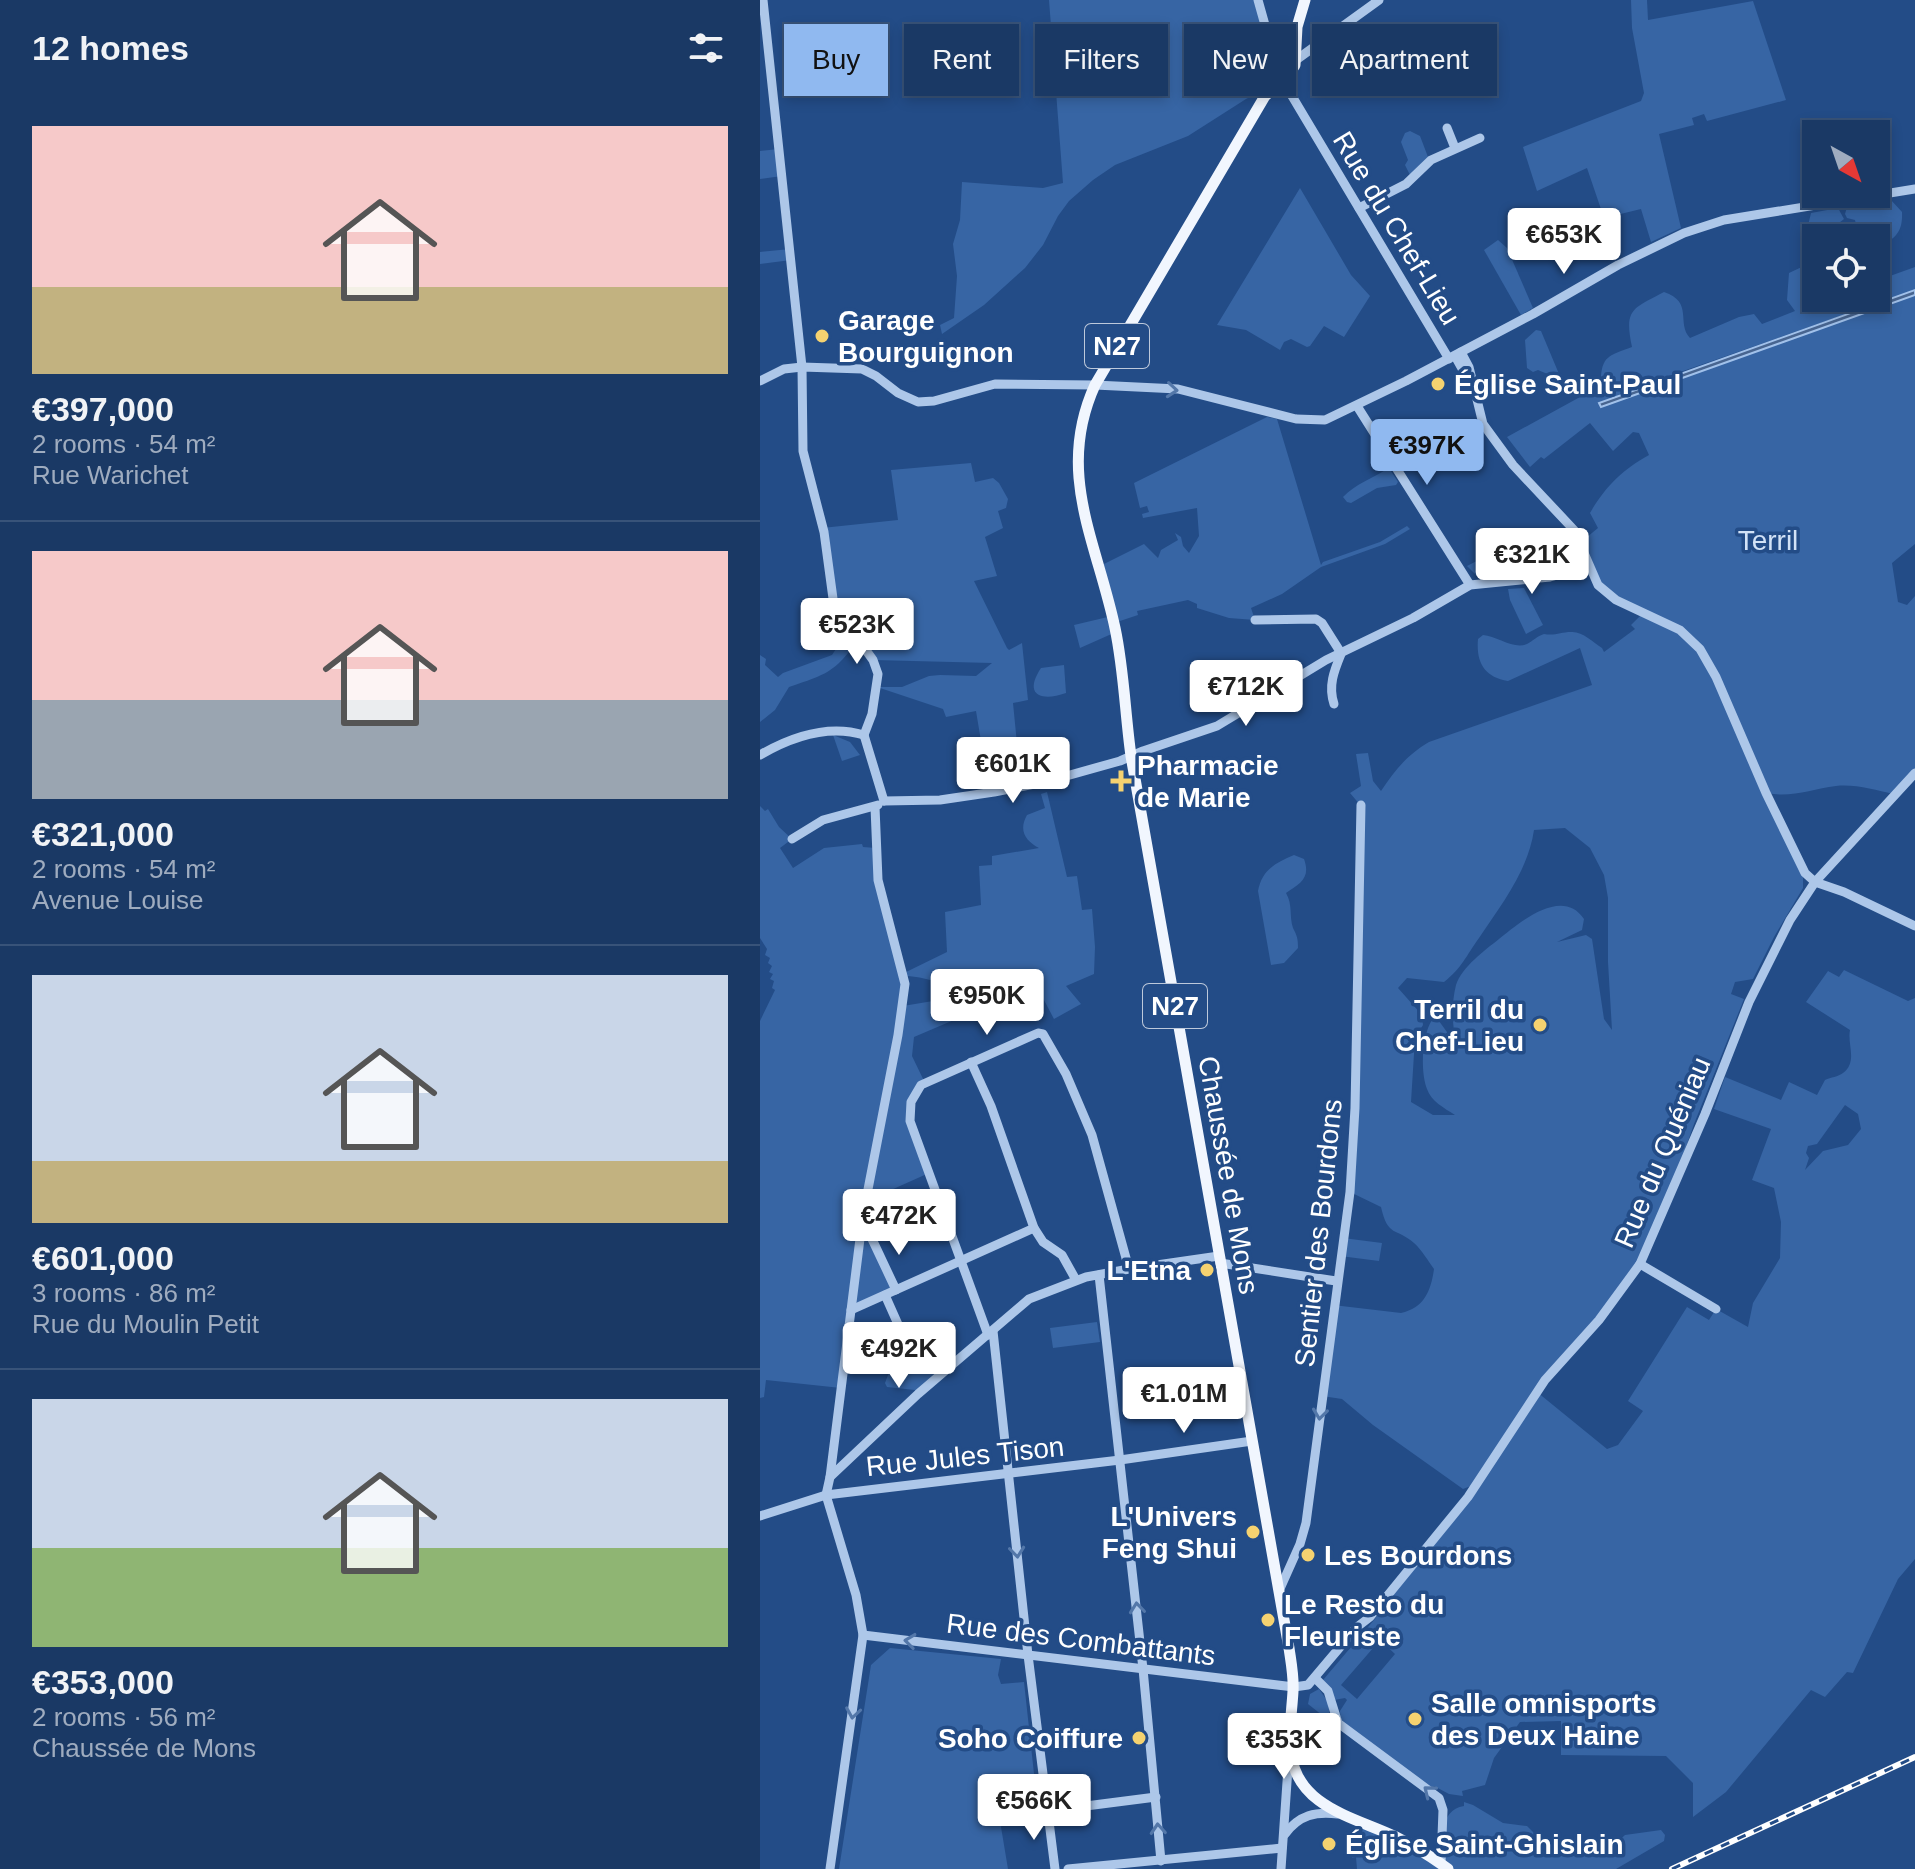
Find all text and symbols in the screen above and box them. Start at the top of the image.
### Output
chip: Buy [784,24,888,96]
chip: Rent [904,24,1019,96]
chip: Filters [1035,24,1168,96]
chip: New [1184,24,1296,96]
chip: Apartment [1312,24,1497,96]
icon: filters [684,26,728,70]
text: 12 homes [32,29,189,67]
north arrow [1802,120,1890,208]
map controls [1802,120,1890,312]
street label: Rue du Chef-Lieu [1327,126,1466,330]
icon: home [308,178,452,322]
pin: €653K [1508,208,1620,276]
text: €653K [1526,219,1602,249]
button: locate [1802,224,1890,312]
place label: Garage Bourguignon [838,305,1014,368]
road number: N27 [1085,324,1149,368]
marker: Garage Bourguignon [813,327,831,345]
place label: Église Saint-Paul [1454,369,1681,400]
marker: Église Saint-Paul [1429,375,1447,393]
one-way arrow [1166,381,1179,398]
text: €397,000 [32,390,174,428]
pin: €397K [1371,419,1483,487]
text: 2 rooms · 54 m² [32,429,216,459]
text: €397K [1389,430,1465,460]
text: Rue Warichet [32,460,189,490]
park label: Terril [1738,525,1798,556]
pin: €321K [1476,528,1588,596]
text: €321K [1494,539,1570,569]
pin: €523K [801,598,913,666]
icon: home [308,603,452,747]
text: €523K [819,609,895,639]
pin: €712K [1190,660,1302,728]
text: €712K [1208,671,1284,701]
pin: €601K [957,737,1069,805]
text: €601K [975,748,1051,778]
place label: Pharmacie de Marie [1137,750,1279,813]
marker: Pharmacie de Marie [1112,772,1130,790]
text: €321,000 [32,815,174,853]
text: 2 rooms · 54 m² [32,854,216,884]
text: Avenue Louise [32,885,204,915]
pin: €950K [931,969,1043,1037]
text: €950K [949,980,1025,1010]
road number: N27 [1143,984,1207,1028]
place label: Terril du Chef-Lieu [1395,994,1524,1057]
marker: Terril du Chef-Lieu [1531,1016,1549,1034]
icon: home [308,1027,452,1171]
street label: Rue du Quéniau [1608,1052,1717,1252]
street label: Chaussée de Mons [1192,1054,1265,1297]
street label: Sentier des Bourdons [1289,1098,1348,1369]
pin: €472K [843,1189,955,1257]
text: €472K [861,1200,937,1230]
text: €601,000 [32,1239,174,1277]
place label: L'Etna [1107,1255,1191,1286]
marker: L'Etna [1198,1261,1216,1279]
text: 3 rooms · 86 m² [32,1278,216,1308]
text: Rue du Moulin Petit [32,1309,259,1339]
pin: €492K [843,1322,955,1390]
text: €492K [861,1333,937,1363]
pin: €1.01M [1119,1367,1249,1435]
text: €1.01M [1141,1378,1227,1408]
one-way arrow [1312,1408,1329,1421]
street label: Rue Jules Tison [864,1431,1066,1482]
icon: home [308,1451,452,1595]
place label: L'Univers Feng Shui [1102,1501,1237,1564]
marker: L'Univers Feng Shui [1244,1523,1262,1541]
place label: Les Bourdons [1324,1540,1512,1571]
one-way arrow [1009,1546,1026,1559]
marker: Les Bourdons [1299,1546,1317,1564]
place label: Le Resto du Fleuriste [1284,1589,1444,1652]
one-way arrow [1128,1601,1145,1614]
street label: Rue des Combattants [945,1608,1217,1671]
marker: Le Resto du Fleuriste [1259,1611,1277,1629]
one-way arrow [903,1633,917,1650]
text: €353,000 [32,1663,174,1701]
place label: Salle omnisports des Deux Haine [1431,1688,1657,1751]
text: 2 rooms · 56 m² [32,1702,216,1732]
one-way arrow [845,1706,862,1719]
marker: Salle omnisports des Deux Haine [1406,1710,1424,1728]
pin: €353K [1228,1713,1340,1781]
place label: Soho Coiffure [938,1723,1123,1754]
text: €353K [1246,1724,1322,1754]
marker: Soho Coiffure [1130,1729,1148,1747]
text: Chaussée de Mons [32,1733,256,1763]
pin: €566K [978,1774,1090,1842]
text: €566K [996,1785,1072,1815]
one-way arrow [1424,1787,1439,1801]
one-way arrow [1150,1822,1167,1835]
place label: Église Saint-Ghislain [1345,1829,1624,1860]
marker: Église Saint-Ghislain [1320,1835,1338,1853]

